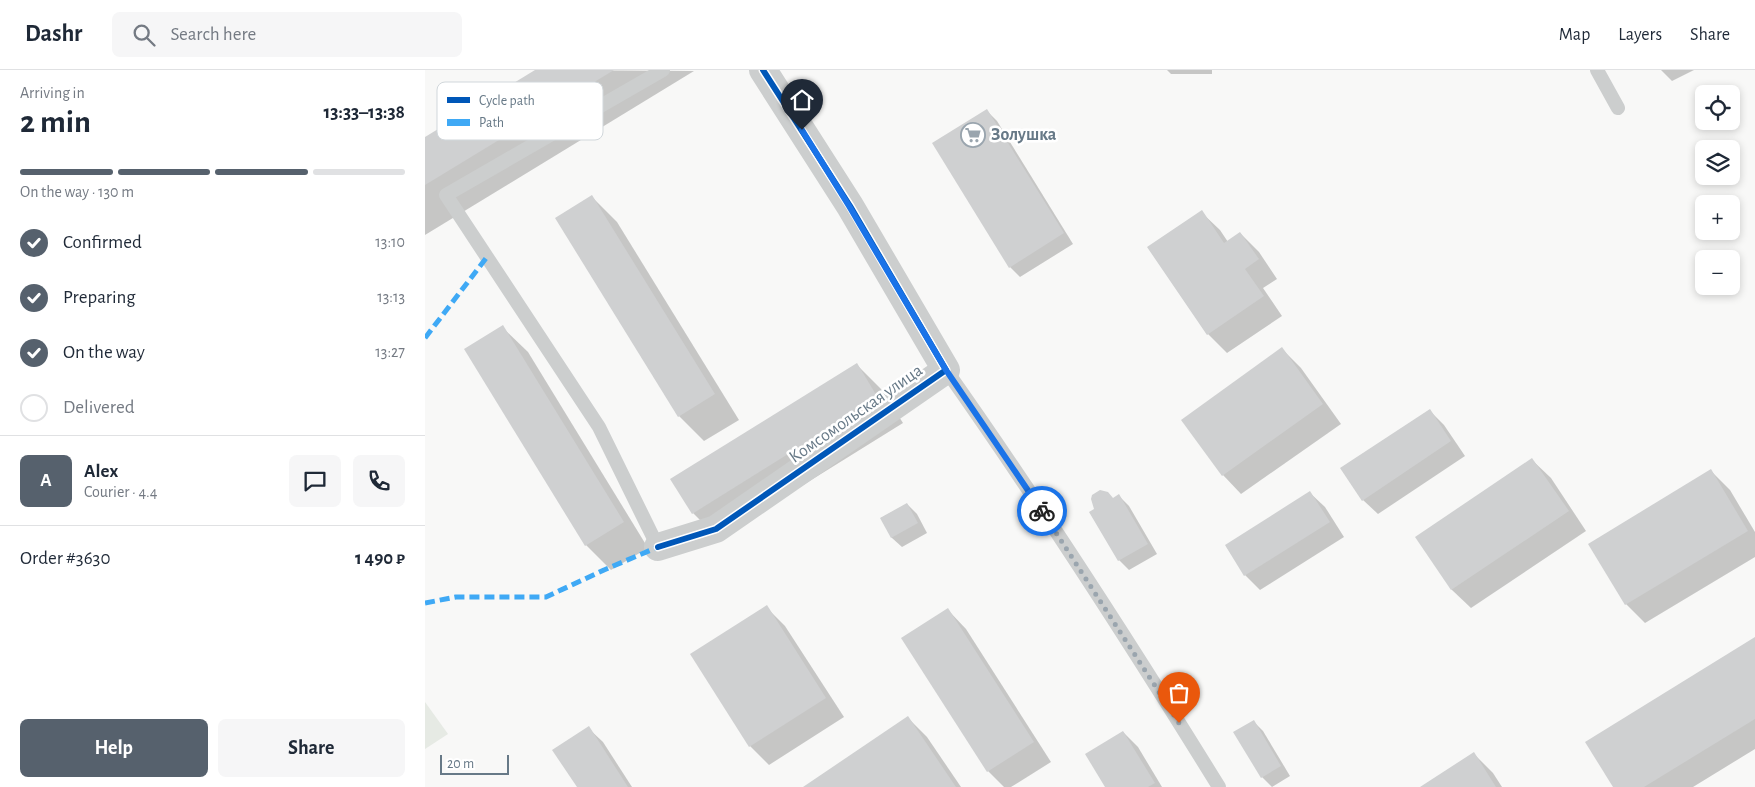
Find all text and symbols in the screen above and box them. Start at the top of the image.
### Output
search box [112,12,462,57]
icon: search [130,21,158,49]
text: Dashr [25,22,82,46]
text: Search here [170,25,256,44]
text: Map [1559,26,1590,44]
text: Layers [1618,26,1662,44]
text: Share [1690,26,1730,44]
pin [781,79,823,130]
legend [437,82,603,140]
text: Arriving in [20,85,85,101]
map controls [1695,85,1740,295]
button: locate [1695,85,1740,130]
icon: home [788,86,816,114]
text: Cycle path [479,94,535,108]
text: 13:33–13:38 [324,103,405,122]
text: 2 min [20,106,91,138]
text: Path [479,116,504,130]
supermarket icon: Золушка [960,122,986,148]
place label: Золушка [991,126,1057,144]
button: layers [1695,140,1740,185]
text: On the way · 130 m [20,184,134,200]
button: + [1695,195,1740,240]
icon: check [20,229,48,257]
text: Confirmed [63,233,142,252]
text: 13:10 [375,234,405,250]
button: − [1695,250,1740,295]
icon: check [20,284,48,312]
text: Preparing [63,288,136,307]
text: 13:13 [377,289,405,305]
icon: check [20,339,48,367]
text: On the way [63,343,145,362]
text: 13:27 [375,344,405,360]
street label: Комсомольская улица [786,361,926,467]
text: Delivered [63,398,135,417]
button: chat [289,455,341,507]
button: phone [353,455,405,507]
text: Alex [84,462,118,481]
text: A [40,471,52,490]
text: Courier · 4.4 [84,484,157,500]
courier [1017,486,1067,536]
icon: bike [1028,497,1056,525]
text: Order #3630 [20,549,110,568]
text: 1 490 ₽ [355,549,405,568]
pin [1158,672,1200,723]
icon: bag [1165,679,1193,707]
button: Help [20,719,208,777]
button: Share [218,719,405,777]
scale bar [440,752,509,775]
text: 20 m [447,757,474,771]

